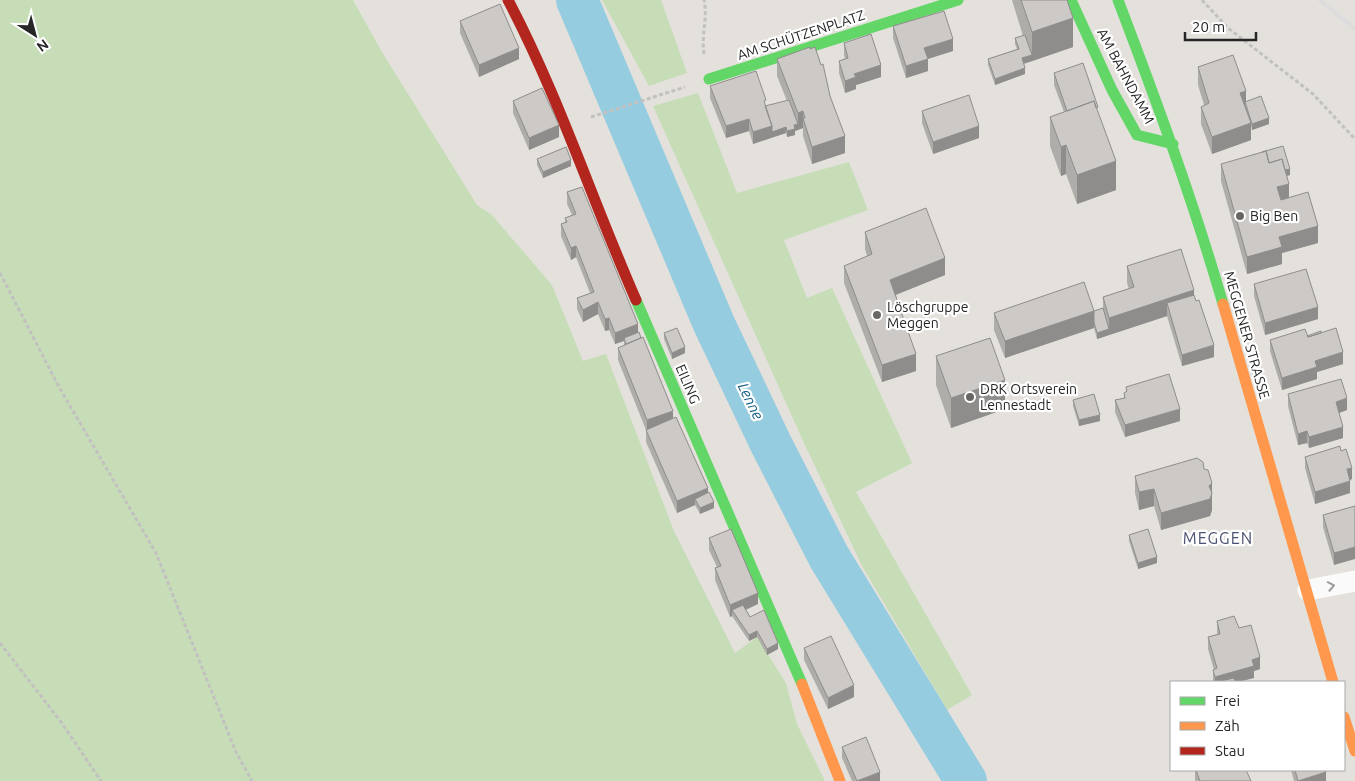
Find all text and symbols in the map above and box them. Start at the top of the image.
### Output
street label: AM SCHÜTZENPLATZ [735,6,867,63]
north arrow [10,10,60,60]
scale bar [1185,10,1256,42]
text: 20 m [1192,18,1225,35]
street label: AM BAHNDAMM [1094,26,1158,126]
text: N [34,36,52,55]
place label: Big Ben [1250,208,1298,224]
marker: Big Ben [1234,210,1246,222]
street label: MEGGENER STRASSE [1221,269,1273,401]
place label: Löschgruppe Meggen [887,299,968,331]
marker: Löschgruppe Meggen [871,309,883,321]
street label: EILING [673,362,703,406]
water label: Lenne [735,380,767,422]
place label: DRK Ortsverein Lennestadt [980,381,1077,413]
marker: DRK Ortsverein Lennestadt [964,391,976,403]
district label: MEGGEN [1183,529,1253,547]
one-way arrow [1327,581,1336,591]
legend [1170,681,1345,771]
text: Frei [1215,692,1240,709]
text: Zäh [1215,717,1240,734]
text: Stau [1215,742,1245,759]

